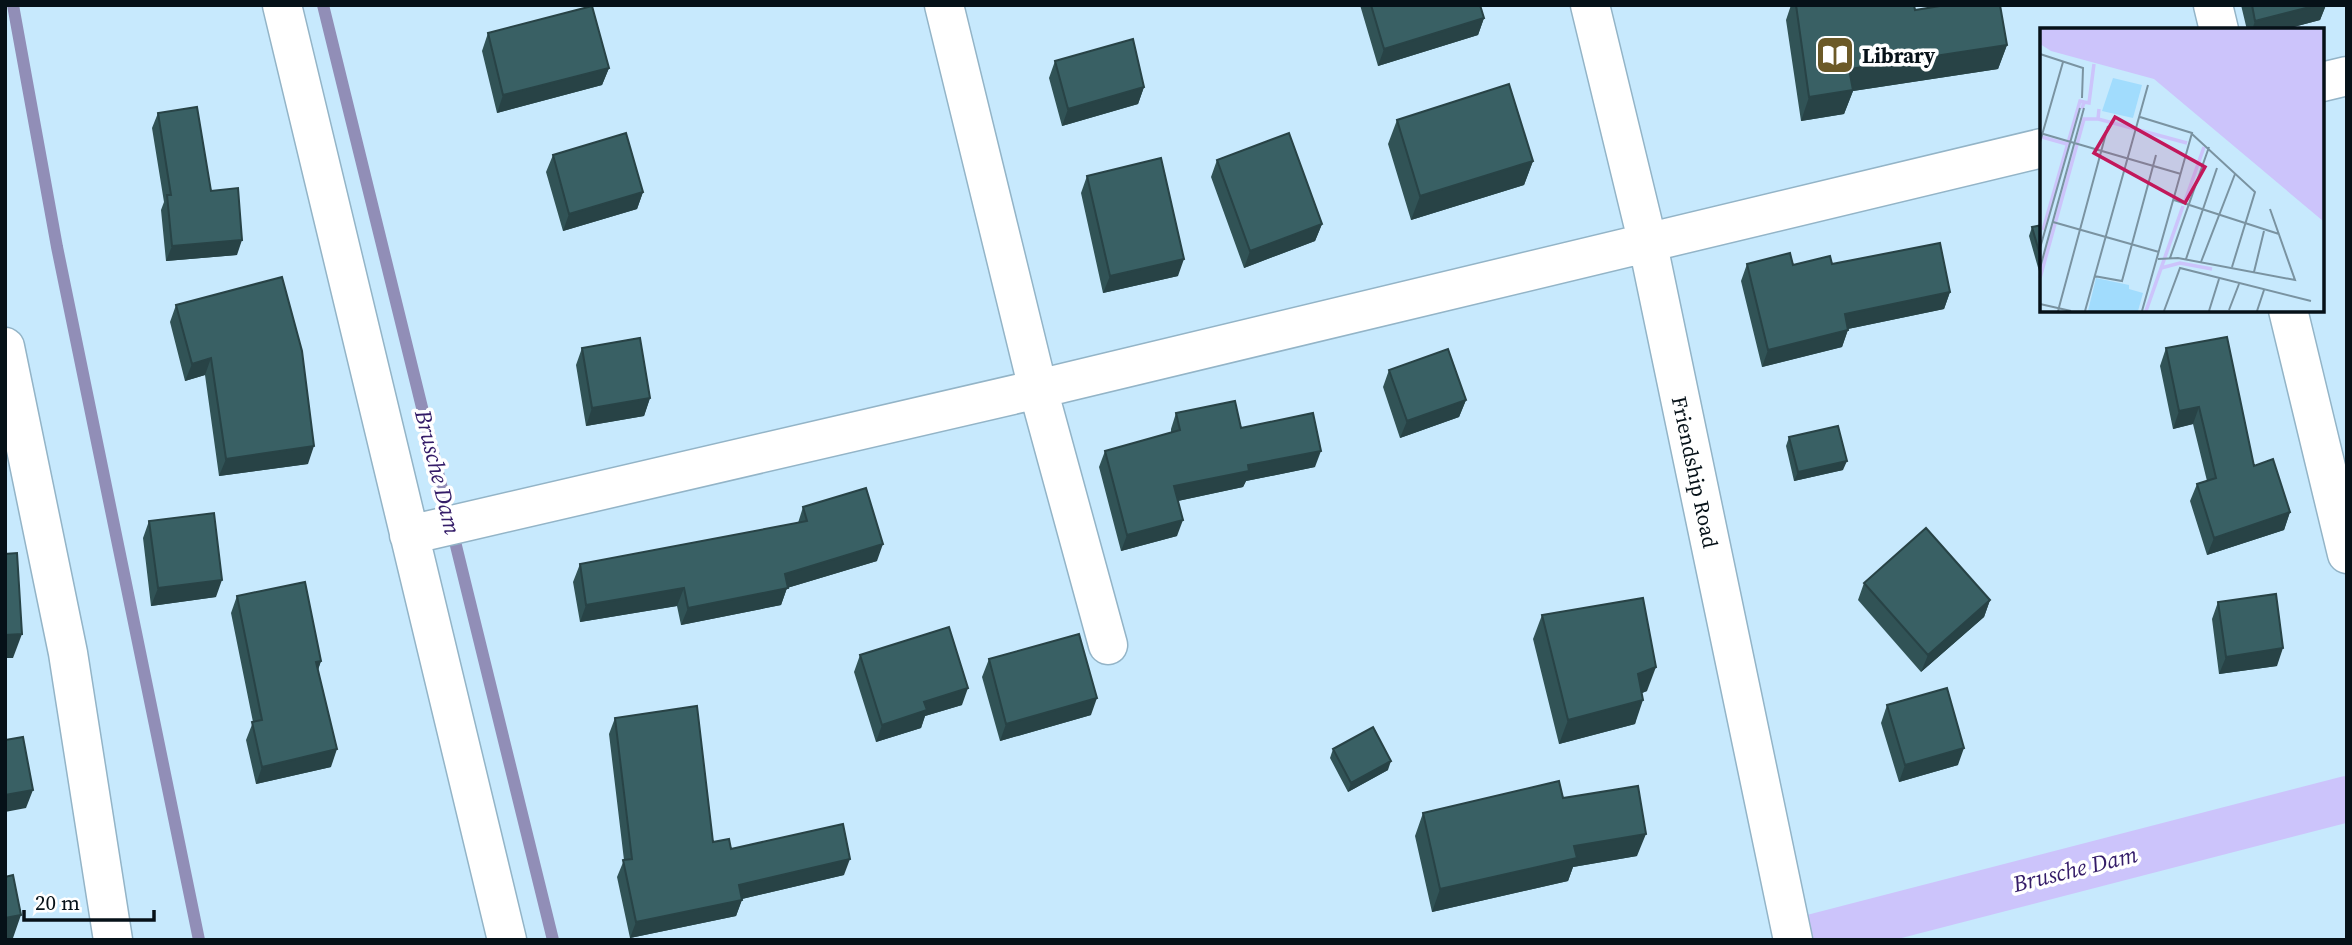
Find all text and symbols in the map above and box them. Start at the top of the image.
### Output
inset map [2040,28,2324,312]
library icon: Library [1814,34,1856,76]
place label: Library [1862,41,1936,70]
street label: Friendship Road [1665,393,1725,551]
water label: Brusche Dam [407,405,469,538]
water label: Brusche Dam [2008,838,2141,900]
scale bar [24,878,154,922]
text: 20 m [35,888,80,917]

